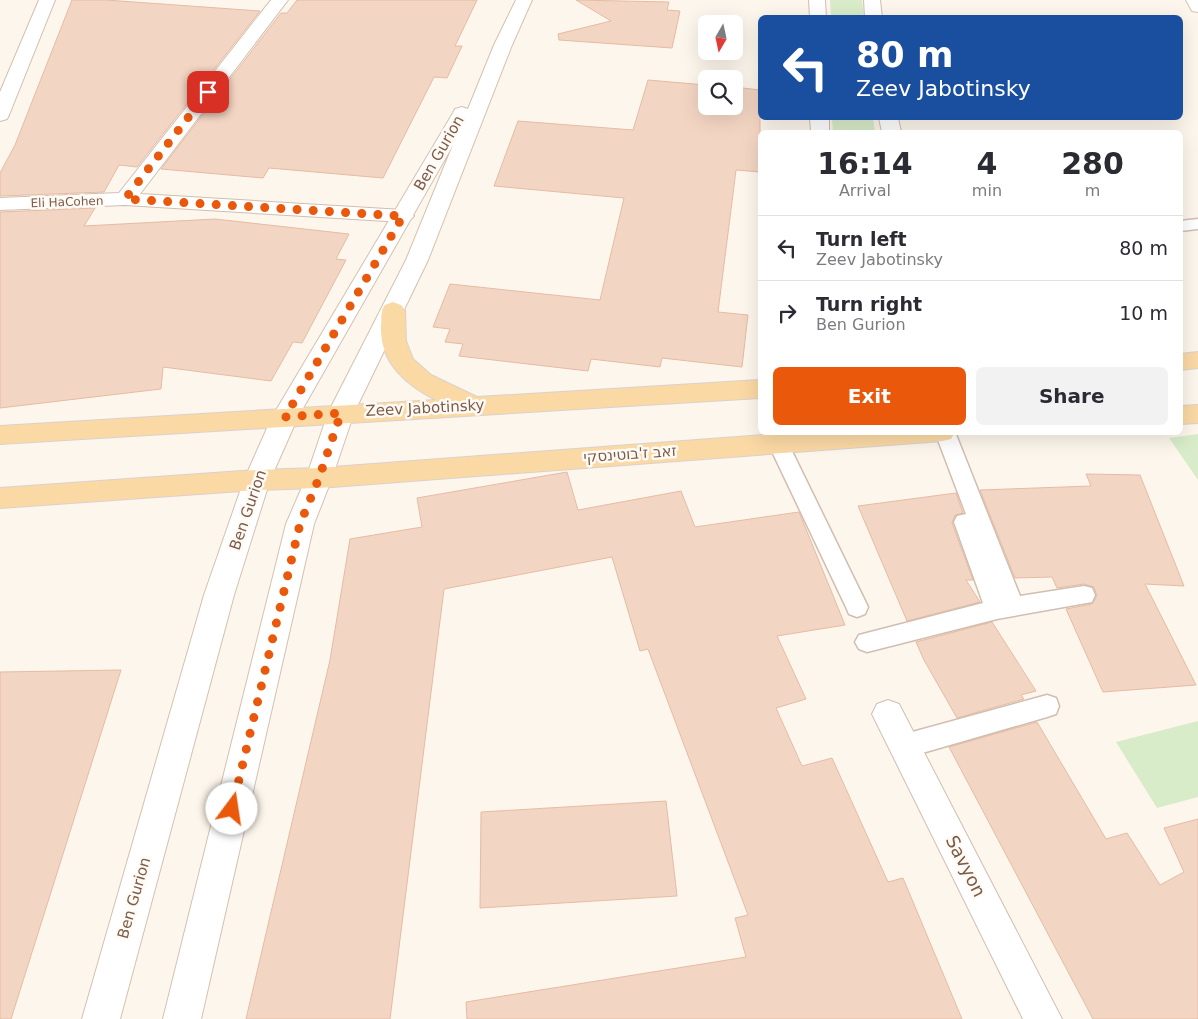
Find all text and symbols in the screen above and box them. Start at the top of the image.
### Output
north arrow [698,15,742,60]
map controls [698,15,743,115]
icon: left [773,35,838,100]
text: 80 m [856,35,953,75]
button: search [698,70,743,115]
pin [187,71,229,113]
text: Zeev Jabotinsky [856,76,1031,101]
icon: arrive [194,78,222,106]
street label: Ben Gurion [410,112,468,194]
text: 16:14 [817,146,913,181]
text: 4 [976,146,997,181]
text: 280 [1061,146,1124,181]
text: Arrival [839,181,891,200]
text: min [972,181,1002,200]
text: m [1085,181,1100,200]
street label: Eli HaCohen [30,194,104,210]
text: Turn left [816,228,907,250]
icon: left [773,234,801,262]
text: 80 m [1119,237,1168,259]
text: Zeev Jabotinsky [816,250,943,269]
text: Turn right [816,293,922,315]
icon: right [773,299,801,327]
text: 10 m [1119,302,1168,324]
text: Ben Gurion [816,315,906,334]
button: Exit [773,367,966,425]
button: Share [976,367,1168,425]
street label: Zeev Jabotinsky [365,396,485,420]
street label: זאב ז'בוטינסקי [583,442,677,466]
street label: Ben Gurion [226,467,270,553]
position arrow [205,782,257,834]
street label: Savyon [942,832,990,900]
street label: Ben Gurion [114,855,154,941]

